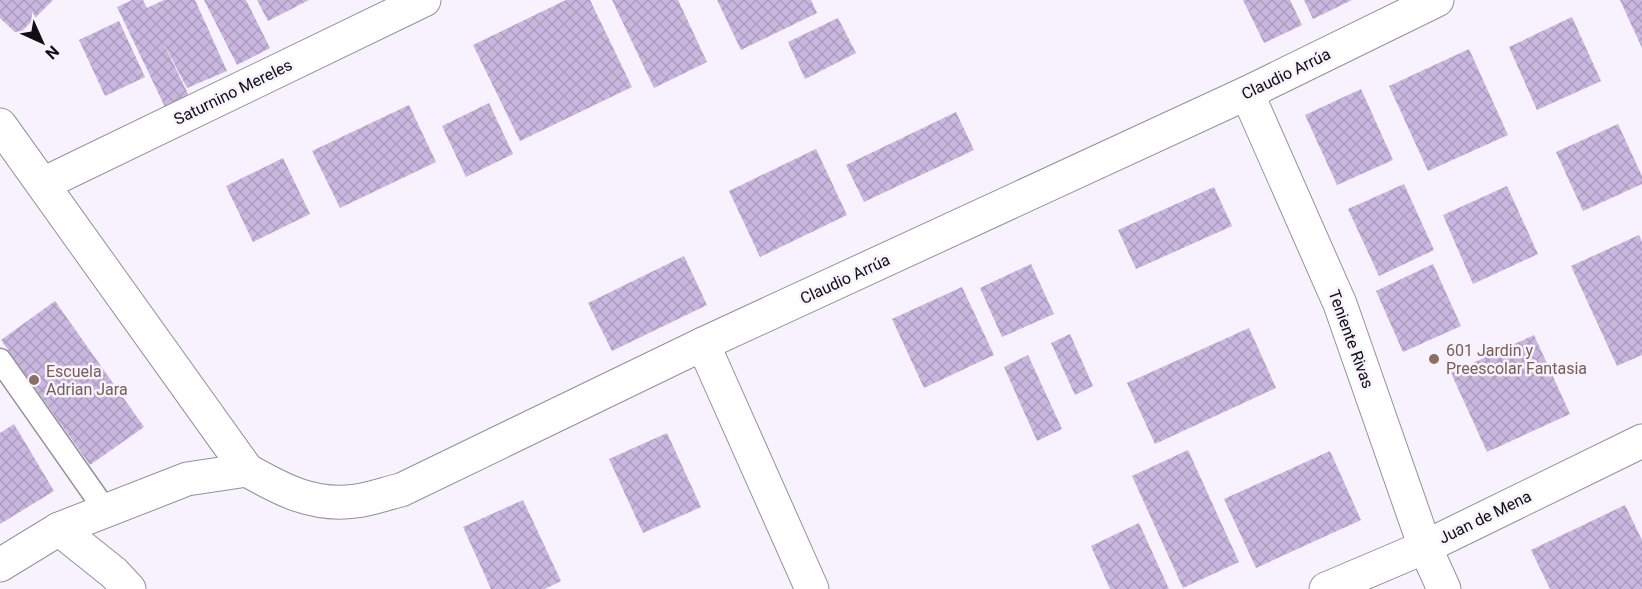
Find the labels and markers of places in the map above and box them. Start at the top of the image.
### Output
place label: 601 Jardin y Preescolar Fantasia [1446,341,1587,378]
marker: 601 Jardin y Preescolar Fantasia [1427,352,1441,366]
place label: Escuela Adrian Jara [46,362,128,399]
marker: Escuela Adrian Jara [27,373,41,387]

